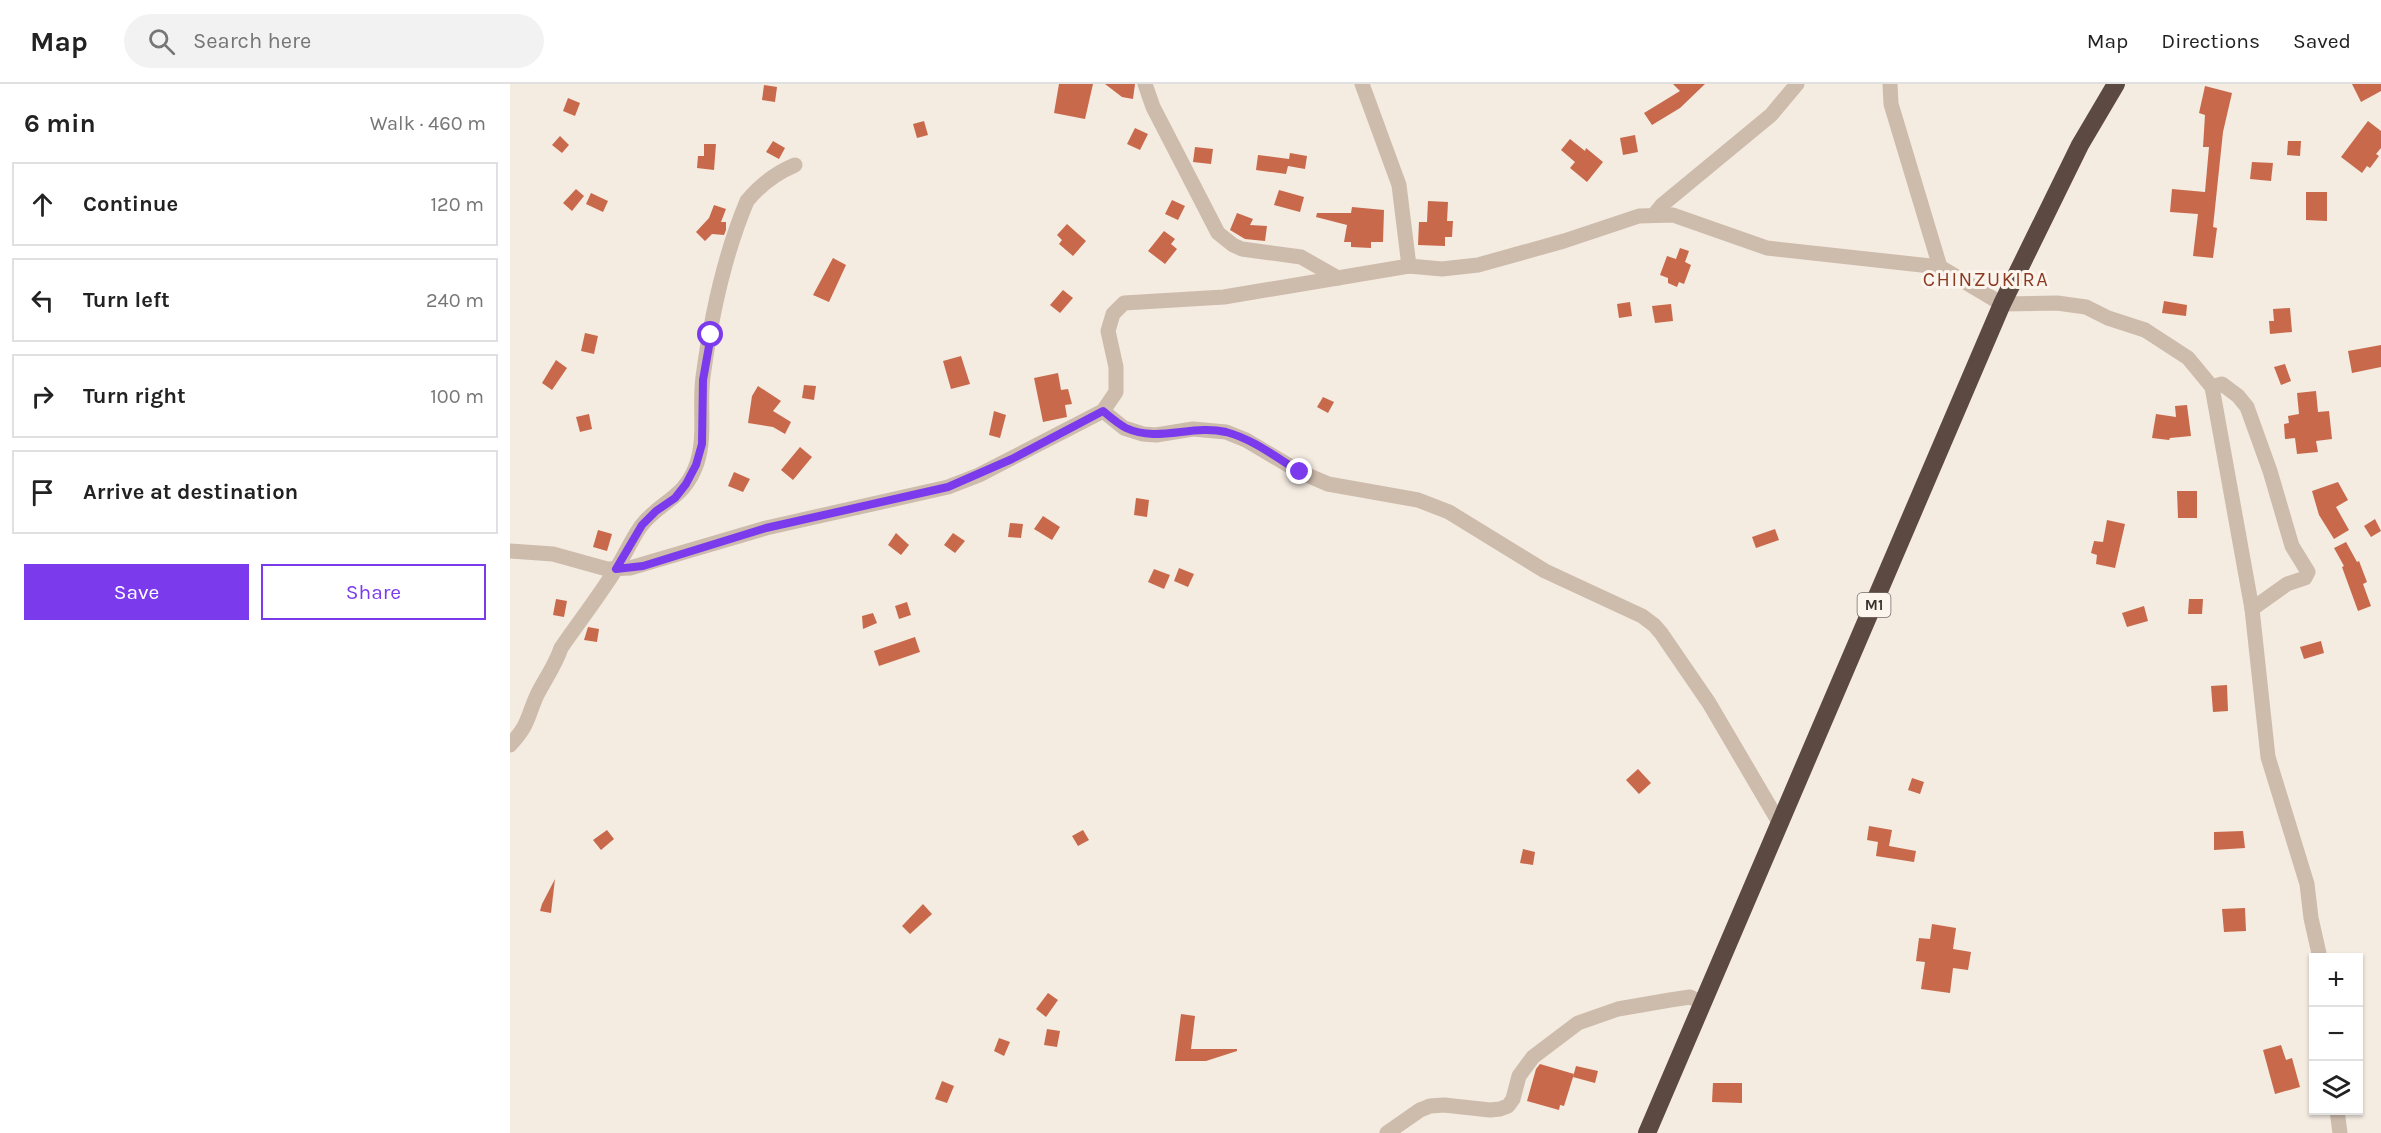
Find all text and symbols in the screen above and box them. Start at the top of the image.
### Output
search box [124,14,544,68]
text: Map [30,25,88,58]
icon: search [145,25,178,58]
text: Search here [193,28,311,54]
text: Map [2087,29,2128,53]
text: Directions [2161,29,2260,53]
text: Saved [2293,29,2351,53]
text: 6 min [24,108,96,139]
text: Walk · 460 m [370,112,486,135]
icon: ahead [26,188,59,221]
text: Continue [83,191,178,217]
text: 120 m [430,193,484,216]
district label: CHINZUKIRA [1923,268,2049,291]
icon: left [26,284,59,317]
text: Turn left [83,287,170,313]
text: 240 m [426,289,484,312]
route start [697,321,723,347]
icon: right [26,380,59,413]
text: Turn right [83,383,186,409]
text: 100 m [430,385,484,408]
route end [1286,458,1312,484]
icon: arrive [26,476,59,509]
text: Arrive at destination [83,479,298,505]
button: Save [24,564,249,620]
button: Share [261,564,486,620]
road number: M1 [1858,593,1890,617]
map controls [2309,953,2363,1115]
button: + [2309,953,2363,1007]
button: − [2309,1007,2363,1061]
button: layers [2309,1061,2363,1115]

